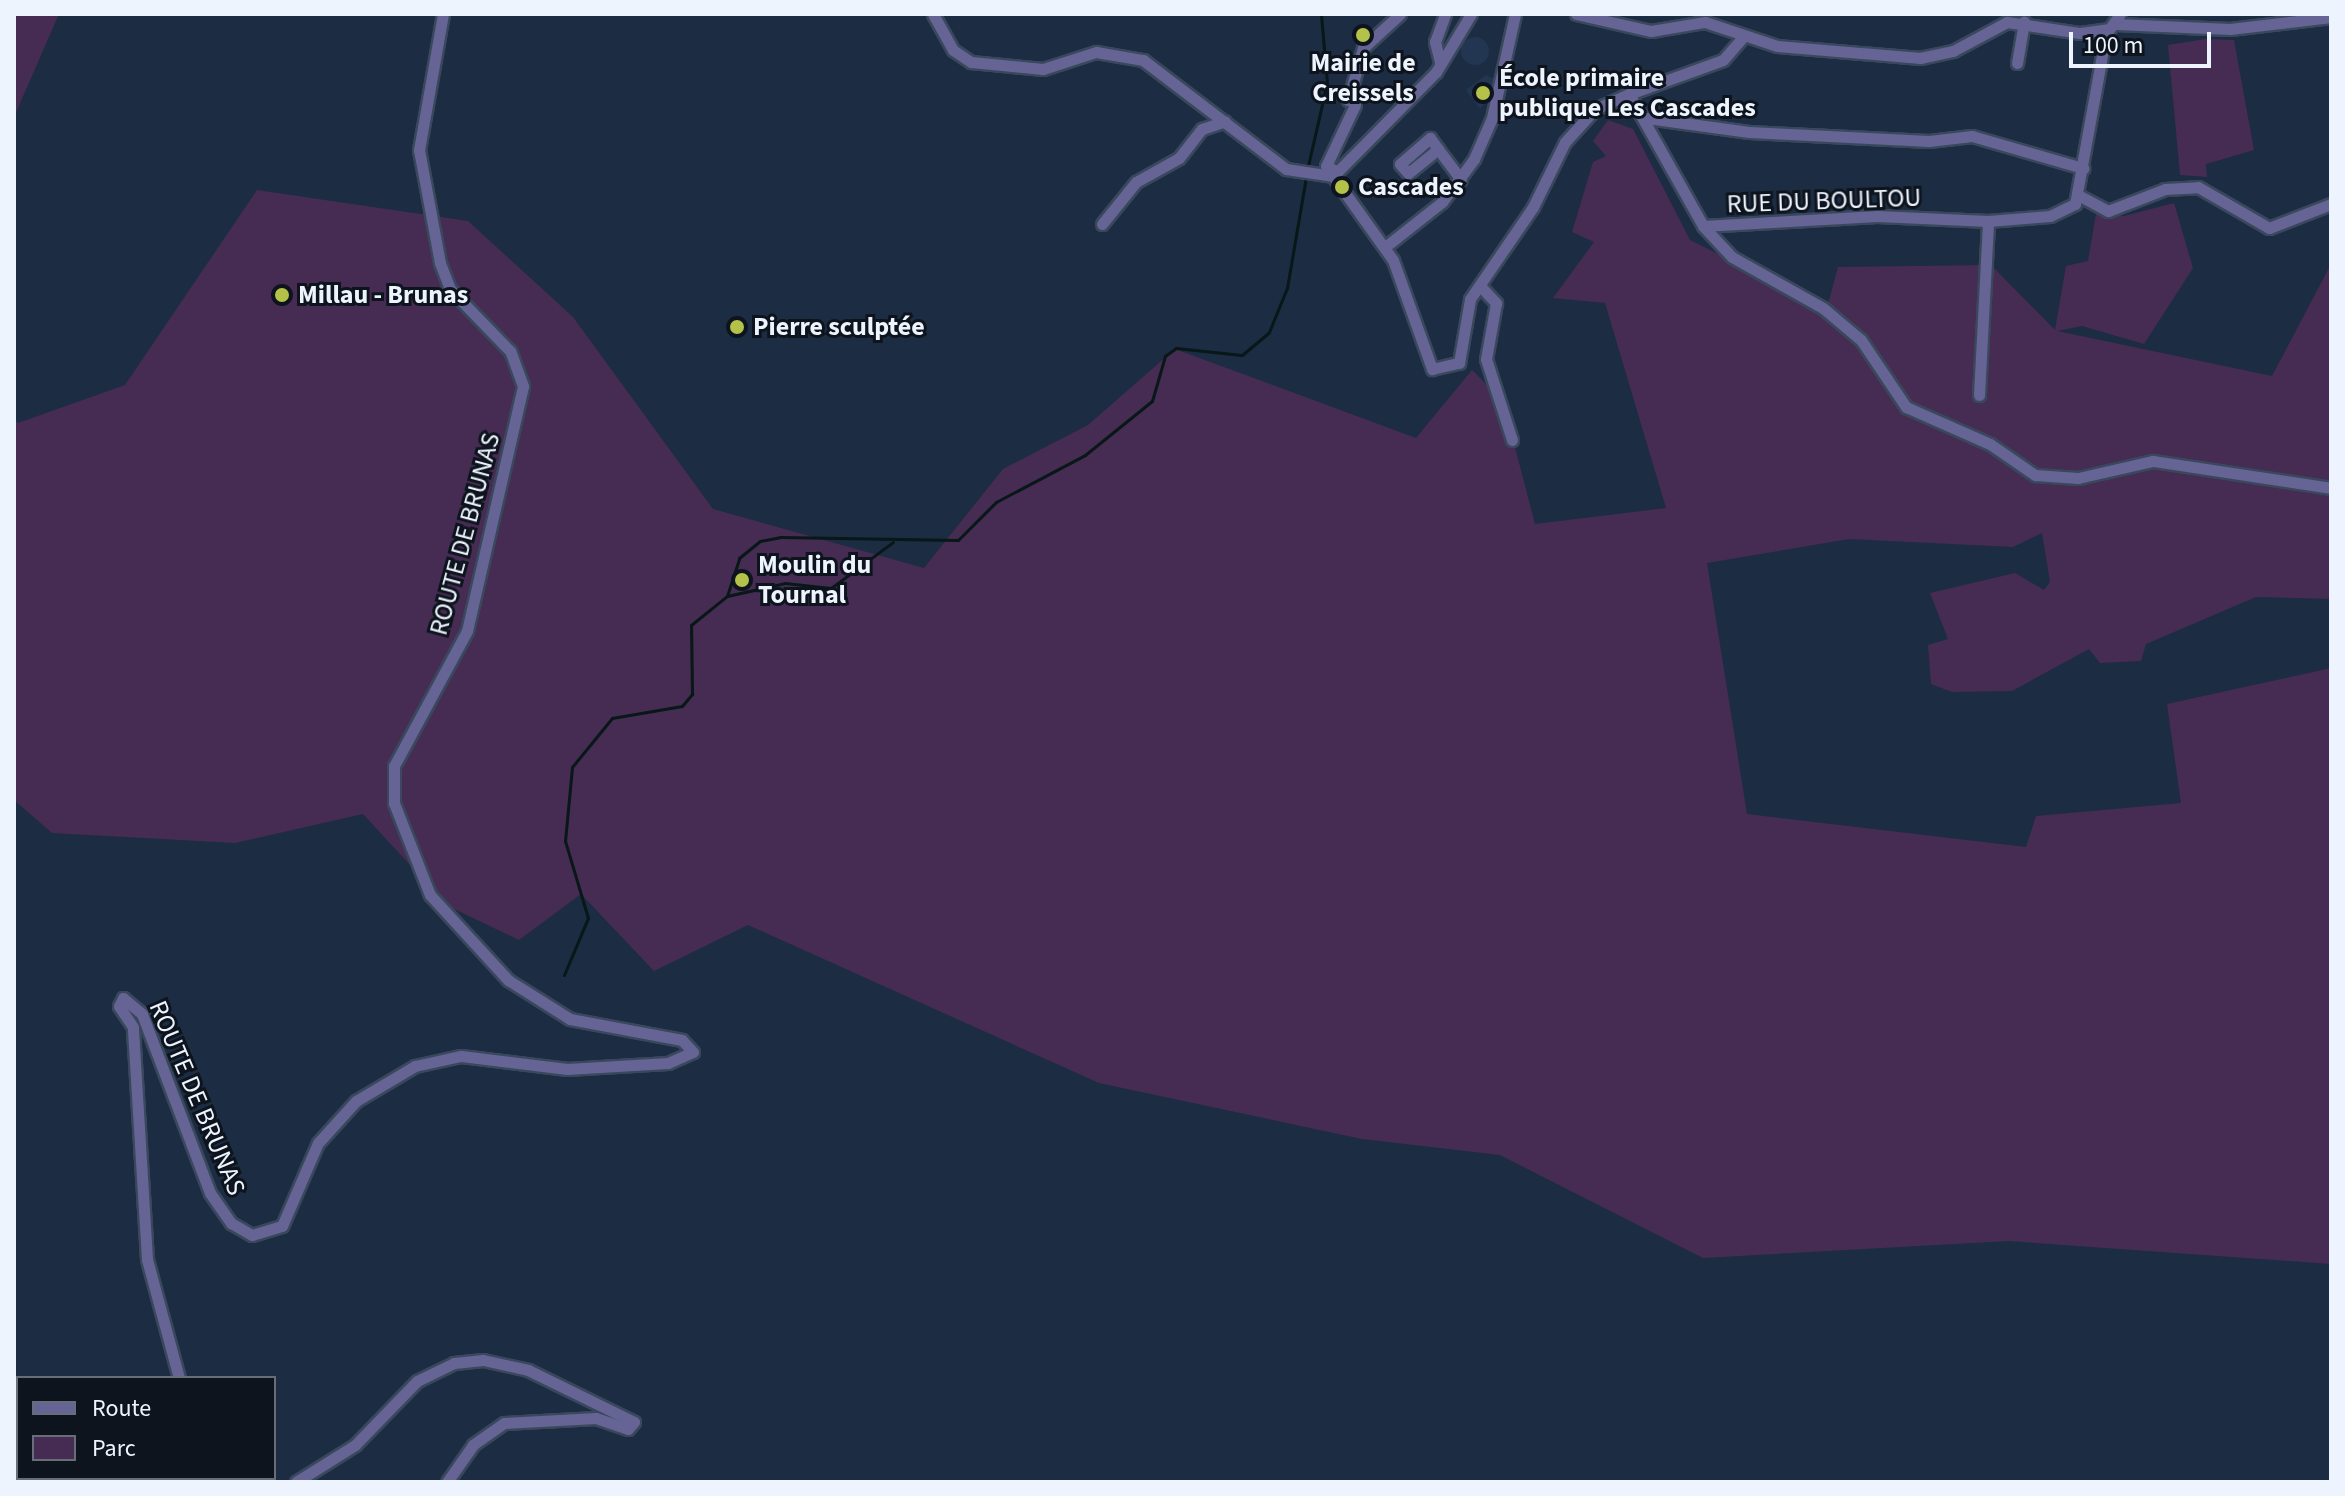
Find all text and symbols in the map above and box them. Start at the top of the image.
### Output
scale bar [2073,16,2215,66]
marker: Mairie de Creissels [1354,26,1372,44]
text: 100 m [2083,28,2143,63]
place label: Mairie de Creissels [1310,47,1416,108]
place label: École primaire publique Les Cascades [1499,62,1756,124]
marker: École primaire publique Les Cascades [1474,84,1492,102]
place label: Cascades [1358,171,1464,203]
marker: Cascades [1333,178,1351,196]
street label: RUE DU BOULTOU [1726,182,1922,220]
place label: Millau - Brunas [298,279,468,311]
marker: Millau - Brunas [273,286,291,304]
place label: Pierre sculptée [753,311,925,343]
marker: Pierre sculptée [728,318,746,336]
street label: ROUTE DE BRUNAS [423,429,507,639]
place label: Moulin du Tournal [758,549,871,610]
marker: Moulin du Tournal [733,571,751,589]
street label: ROUTE DE BRUNAS [142,996,252,1200]
legend [16,1376,276,1480]
text: Route [92,1391,151,1426]
text: Parc [92,1431,136,1466]

